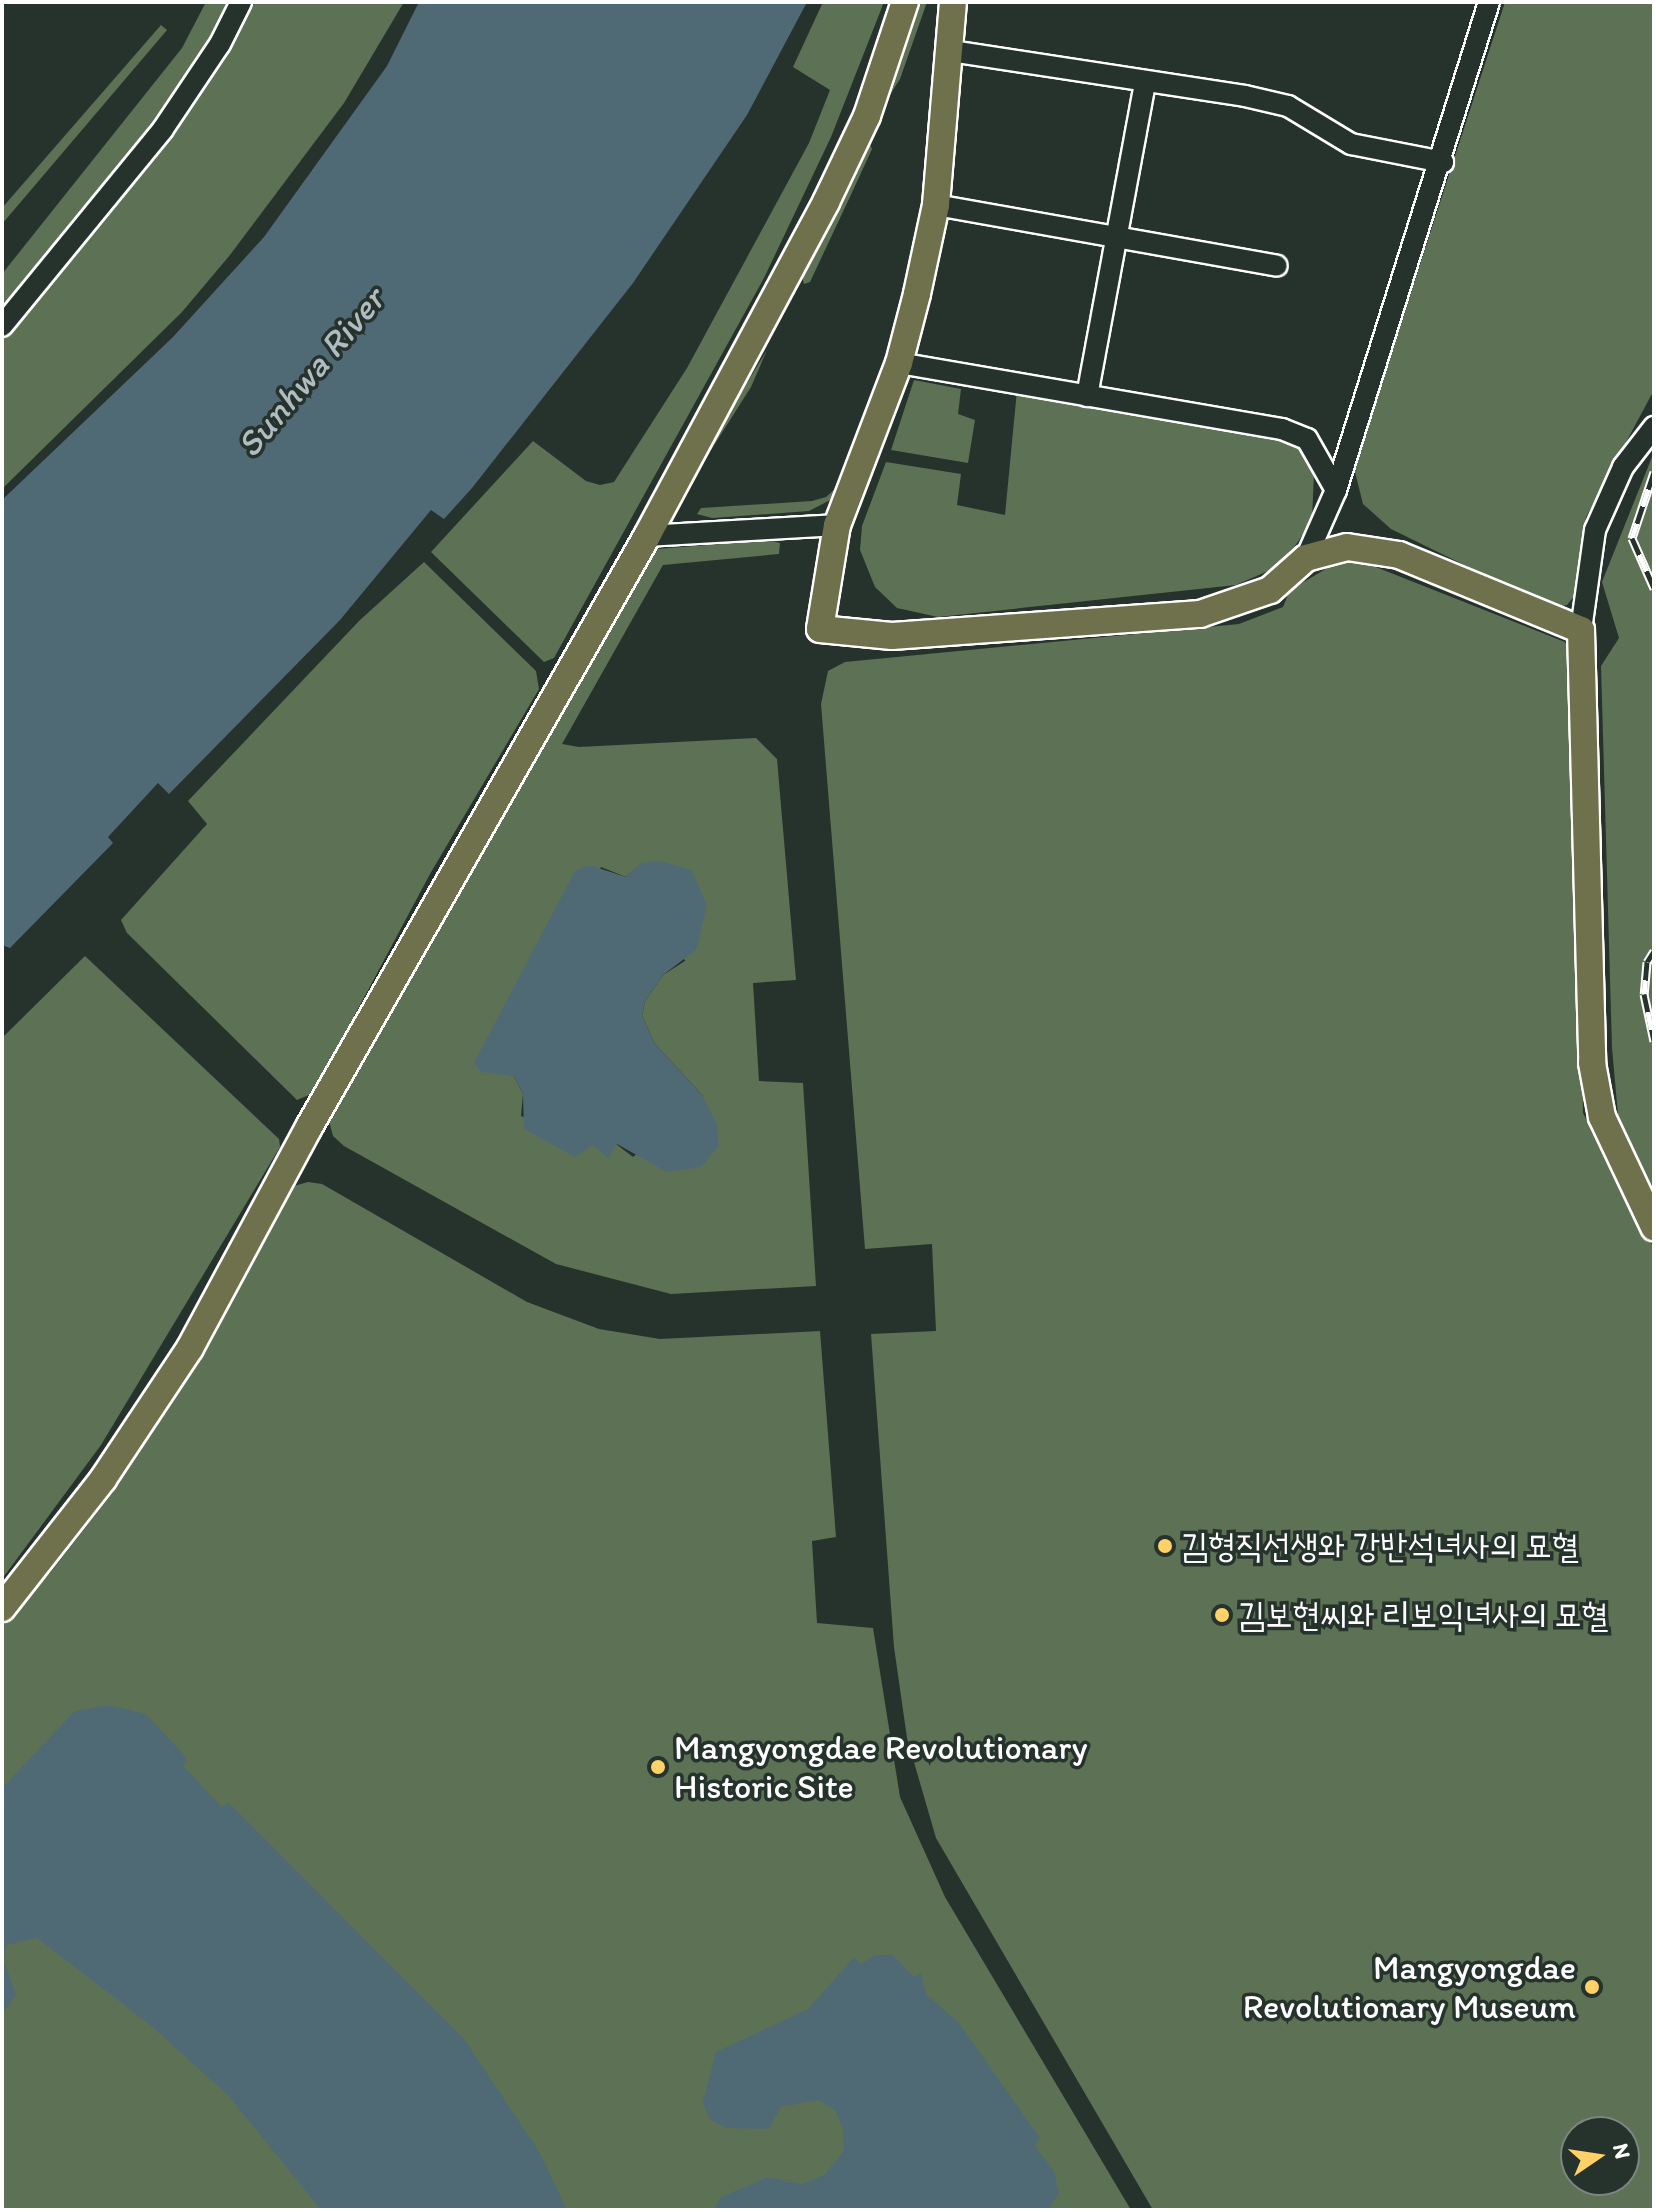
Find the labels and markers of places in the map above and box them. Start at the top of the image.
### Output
place label: 김형직선생와 강반석녀사의 묘혈 [1181,1526,1579,1566]
marker: 김형직선생와 강반석녀사의 묘혈 [1156,1537,1174,1555]
place label: 김보현씨와 리보익녀사의 묘혈 [1238,1595,1609,1635]
marker: 김보현씨와 리보익녀사의 묘혈 [1213,1606,1231,1624]
place label: Mangyongdae Revolutionary Historic Site [674,1727,1087,1806]
marker: Mangyongdae Revolutionary Historic Site [649,1758,667,1776]
place label: Mangyongdae Revolutionary Museum [1243,1947,1576,2026]
marker: Mangyongdae Revolutionary Museum [1583,1978,1601,1996]

